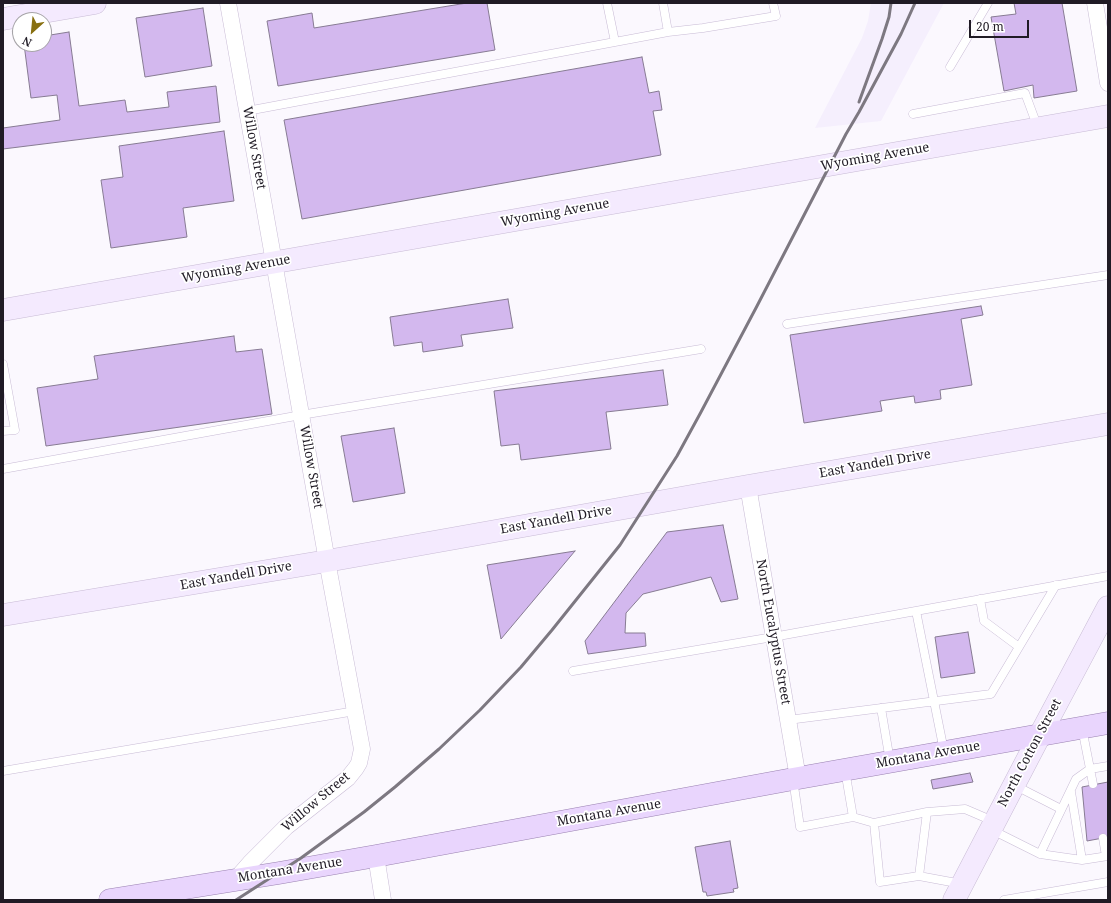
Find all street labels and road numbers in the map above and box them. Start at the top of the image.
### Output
street label: Willow Street [239,105,269,191]
street label: Wyoming Avenue [819,140,931,174]
street label: Wyoming Avenue [499,196,611,230]
street label: Wyoming Avenue [180,252,292,286]
street label: Willow Street [296,424,326,510]
street label: East Yandell Drive [818,447,932,481]
street label: East Yandell Drive [499,503,613,537]
street label: North Eucalyptus Street [753,558,793,706]
street label: East Yandell Drive [179,559,293,593]
street label: North Cotton Street [995,696,1065,810]
street label: Montana Avenue [875,738,981,772]
street label: Willow Street [279,769,353,835]
street label: Montana Avenue [556,796,662,830]
street label: Montana Avenue [237,854,343,886]

